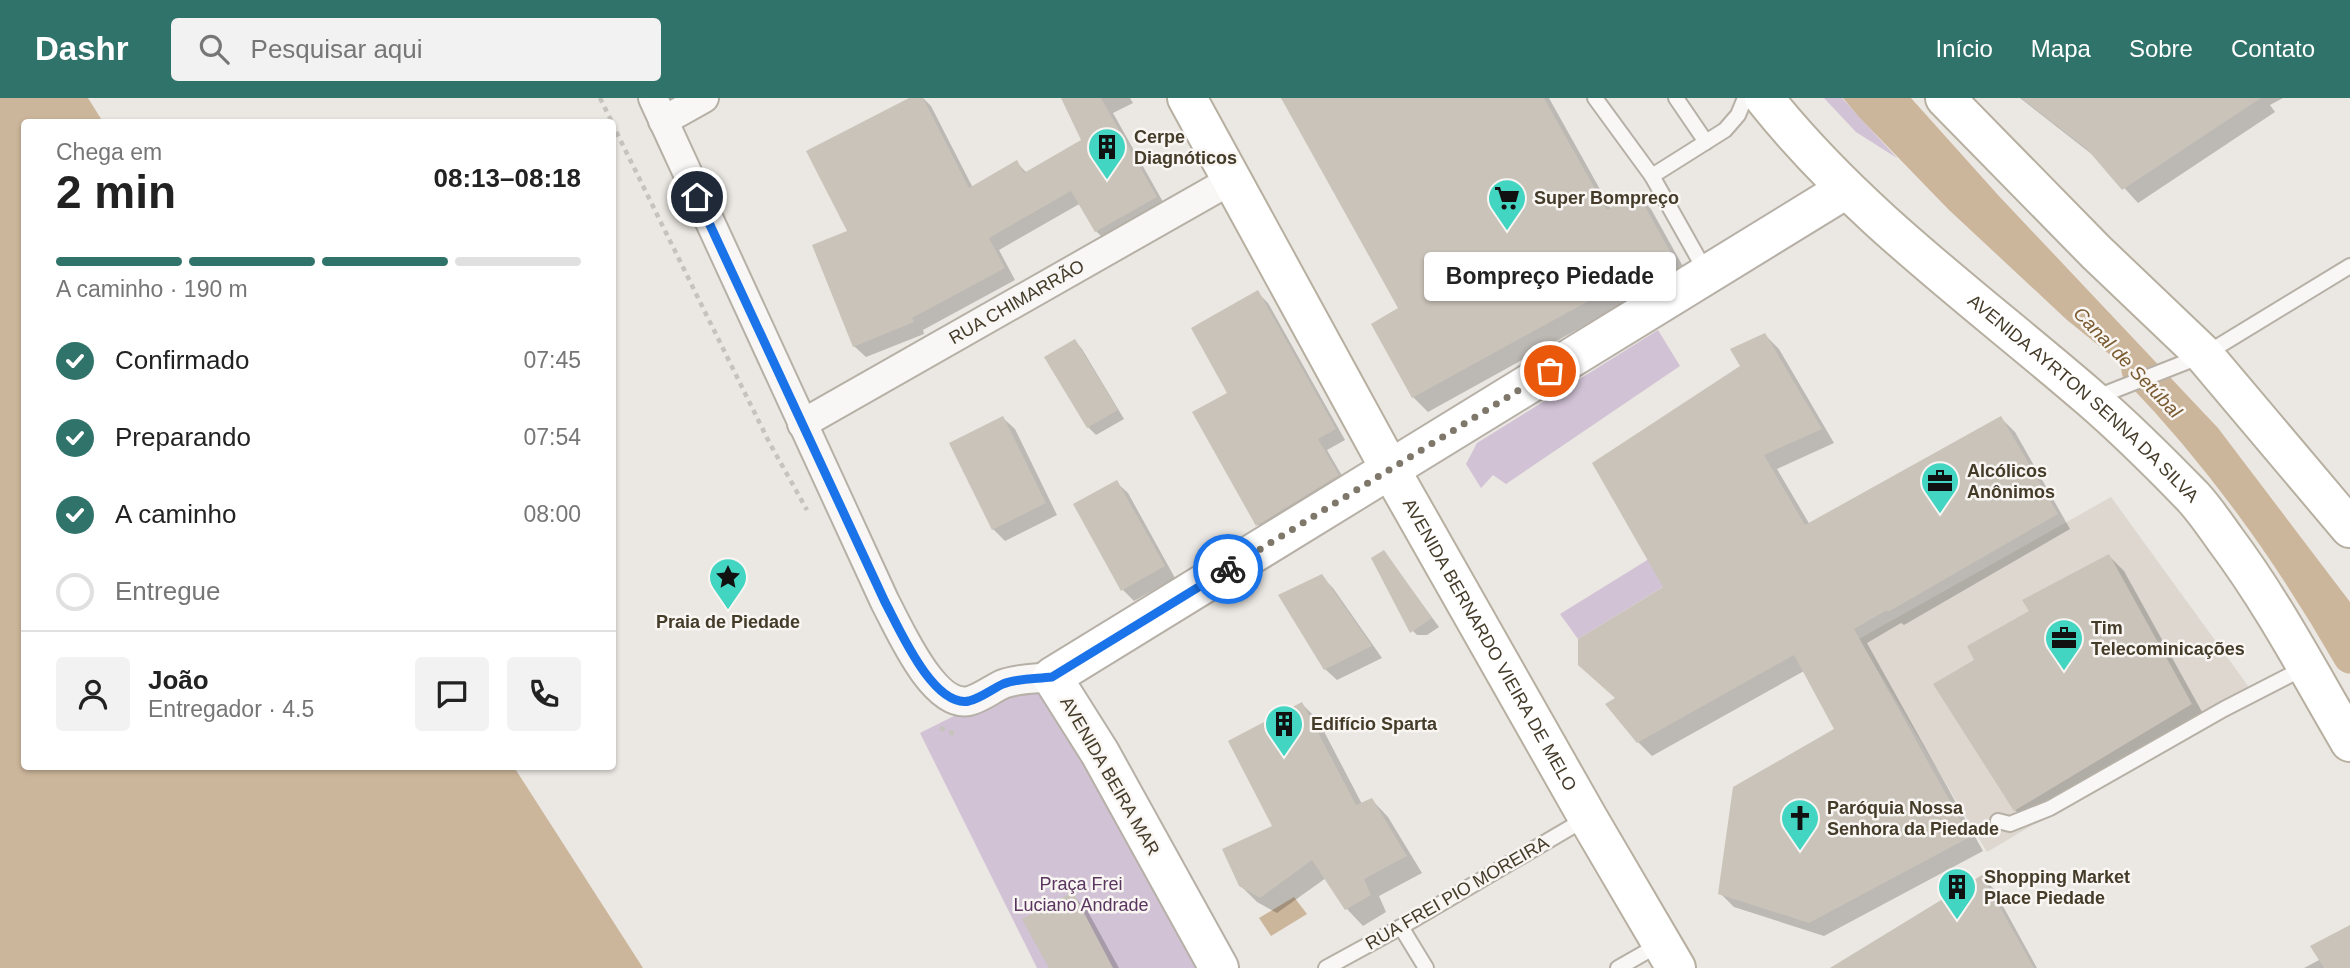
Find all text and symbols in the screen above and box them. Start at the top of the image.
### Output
search box [171,18,661,81]
text: Dashr [35,30,129,67]
icon: search [195,30,233,68]
text: Pesquisar aqui [251,34,423,64]
text: Início [1935,35,1993,62]
text: Mapa [2031,35,2091,62]
text: Sobre [2129,35,2193,62]
text: Contato [2231,35,2315,62]
building icon: Cerpe Diagnóticos [1086,126,1128,181]
place label: Cerpe Diagnóticos [1134,127,1237,168]
text: Chega em [56,139,162,165]
text: 08:13–08:18 [434,163,581,193]
text: 2 min [56,166,176,218]
pin [667,167,727,227]
supermarket icon: Super Bompreço [1486,177,1528,232]
icon: home [678,178,716,216]
place label: Super Bompreço [1534,188,1679,208]
callout: Bompreço Piedade [1424,252,1676,301]
street label: RUA CHIMARRÃO [946,256,1088,348]
text: Bompreço Piedade [1446,263,1654,289]
text: A caminho · 190 m [56,276,248,302]
street label: AVENIDA AYRTON SENNA DA SILVA [1964,290,2203,506]
water label: Canal de Setúbal [2069,303,2186,423]
pin [1520,341,1580,401]
icon: check [56,342,94,380]
text: Confirmado [115,345,249,375]
text: 07:45 [523,347,581,373]
icon: bag [1531,352,1569,390]
icon: check [56,419,94,457]
text: Preparando [115,422,251,452]
text: 07:54 [523,424,581,450]
office icon: Alcólicos Anônimos [1919,460,1961,515]
place label: Alcólicos Anônimos [1967,461,2055,502]
street label: AVENIDA BERNARDO VIEIRA DE MELO [1399,495,1581,795]
icon: check [56,496,94,534]
text: A caminho [115,499,236,529]
text: 08:00 [523,501,581,527]
courier [1193,534,1263,604]
icon: bike [1209,550,1247,588]
place icon: Praia de Piedade [707,556,749,611]
text: Entregue [115,576,221,606]
place label: Praia de Piedade [656,612,800,632]
office icon: Tim Telecominicações [2043,617,2085,672]
place label: Tim Telecominicações [2091,618,2245,659]
button: person [56,657,130,731]
button: chat [415,657,489,731]
button: phone [507,657,581,731]
text: João [148,665,209,695]
street label: AVENIDA BEIRA MAR [1056,693,1164,859]
text: Entregador · 4.5 [148,696,314,722]
building icon: Edifício Sparta [1263,703,1305,758]
place label: Edifício Sparta [1311,714,1438,734]
church icon: Paróquia Nossa Senhora da Piedade [1779,797,1821,852]
place label: Paróquia Nossa Senhora da Piedade [1827,798,1999,839]
street label: RUA FREI PIO MOREIRA [1362,832,1552,954]
building icon: Shopping Market Place Piedade [1936,866,1978,921]
place label: Shopping Market Place Piedade [1984,867,2130,908]
park label: Praça Frei Luciano Andrade [1013,874,1149,915]

